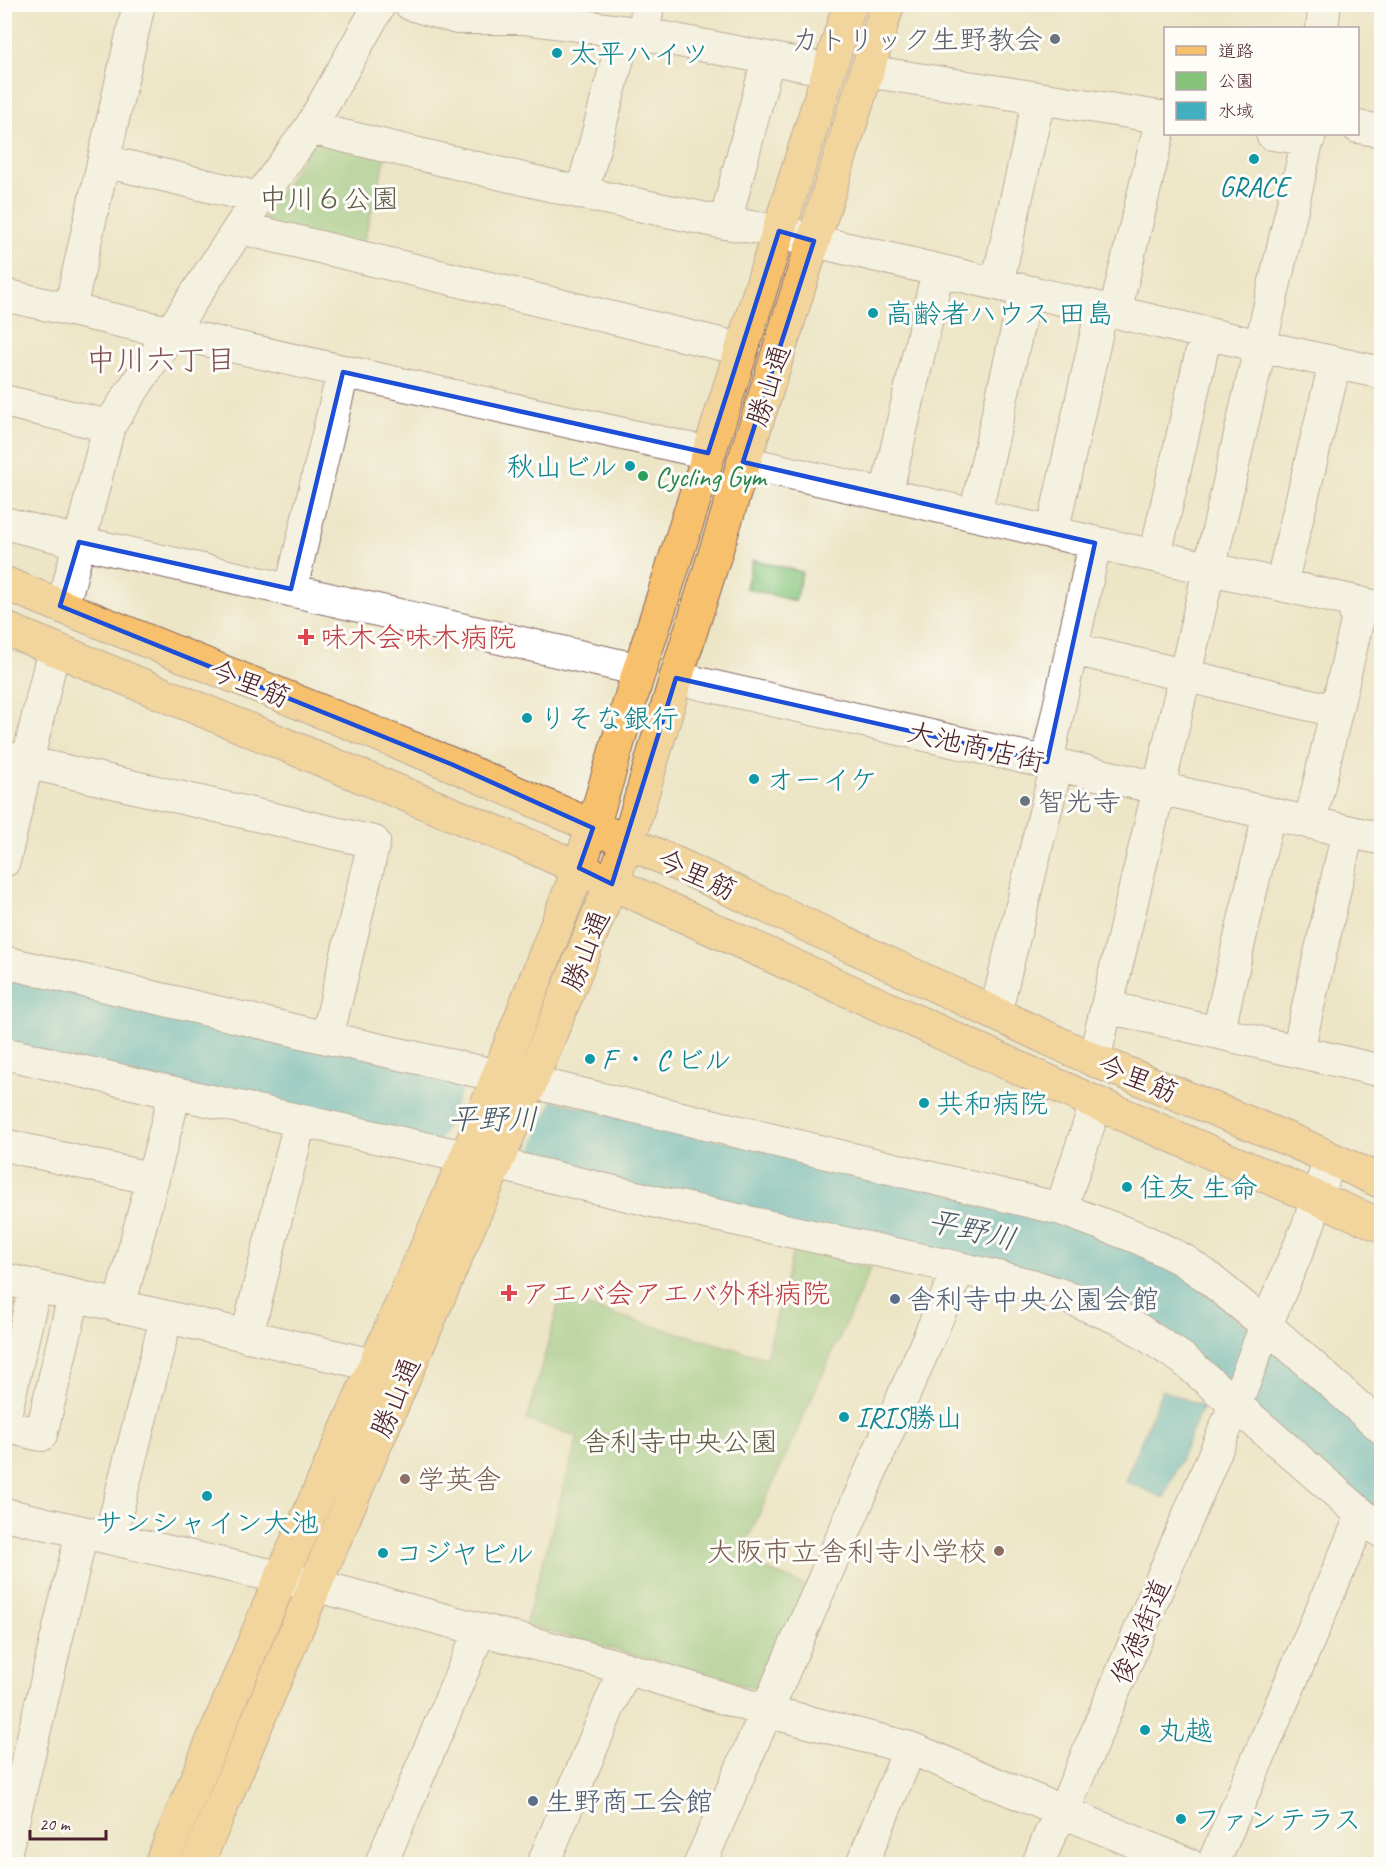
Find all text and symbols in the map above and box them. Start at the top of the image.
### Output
place label: カトリック生野教会 [791,22,1043,57]
legend [1164,27,1359,135]
marker: カトリック生野教会 [1048,32,1062,46]
place label: 太平ハイツ [569,36,709,71]
text: 道路 [1218,40,1254,62]
marker: 太平ハイツ [550,46,564,60]
text: 公園 [1218,70,1254,92]
text: 水域 [1218,100,1254,122]
marker: GRACE [1247,152,1261,166]
place label: GRACE [1219,169,1292,204]
park label: 中川６公園 [259,181,399,216]
place label: 高齢者ハウス 田島 [885,296,1114,331]
marker: 高齢者ハウス 田島 [866,306,880,320]
street label: 勝山通 [739,340,798,431]
district label: 中川六丁目 [86,341,236,379]
place label: 秋山ビル [507,449,618,484]
marker: 秋山ビル [623,459,637,473]
place label: Cycling Gym [655,459,768,494]
marker: Cycling Gym [636,469,650,483]
place label: 味木会味木病院 [320,620,516,655]
marker: 味木会味木病院 [297,628,315,646]
street label: 今里筋 [204,652,295,715]
place label: りそな銀行 [539,701,679,736]
marker: りそな銀行 [520,711,534,725]
street label: 大池商店街 [904,714,1048,779]
place label: オーイケ [766,762,878,797]
marker: オーイケ [747,772,761,786]
place label: 智光寺 [1037,784,1121,819]
marker: 智光寺 [1018,794,1032,808]
street label: 今里筋 [651,841,742,908]
street label: 勝山通 [554,905,617,996]
place label: F ・ C ビル [602,1042,732,1077]
street label: 今里筋 [1092,1047,1183,1110]
marker: F ・ C ビル [583,1052,597,1066]
place label: 共和病院 [936,1086,1048,1121]
marker: 共和病院 [917,1096,931,1110]
water label: 平野川 [448,1100,538,1138]
place label: 住友 生命 [1139,1170,1258,1205]
marker: 住友 生命 [1120,1180,1134,1194]
water label: 平野川 [924,1201,1020,1259]
place label: アエバ会アエバ外科病院 [522,1276,830,1311]
place label: 舎利寺中央公園会館 [907,1282,1159,1317]
marker: アエバ会アエバ外科病院 [500,1284,518,1302]
marker: 舎利寺中央公園会館 [888,1292,902,1306]
street label: 勝山通 [363,1352,428,1443]
place label: IRIS勝山 [856,1400,963,1435]
marker: IRIS勝山 [837,1410,851,1424]
park label: 舎利寺中央公園 [582,1424,778,1459]
place label: 学英舎 [417,1462,501,1497]
marker: 学英舎 [398,1472,412,1486]
marker: サンシャイン大池 [200,1489,214,1503]
place label: サンシャイン大池 [95,1505,319,1540]
place label: 大阪市立舎利寺小学校 [707,1534,987,1569]
place label: コジヤビル [395,1536,534,1571]
marker: 大阪市立舎利寺小学校 [992,1544,1006,1558]
marker: コジヤビル [376,1546,390,1560]
street label: 俊徳街道 [1102,1573,1178,1690]
place label: 丸越 [1157,1713,1213,1748]
marker: 丸越 [1138,1723,1152,1737]
place label: 生野商工会館 [545,1784,713,1819]
marker: 生野商工会館 [526,1794,540,1808]
place label: ファンテラス [1193,1802,1362,1837]
scale bar [30,1803,106,1841]
marker: ファンテラス [1174,1812,1188,1826]
text: 20 m [39,1813,72,1835]

